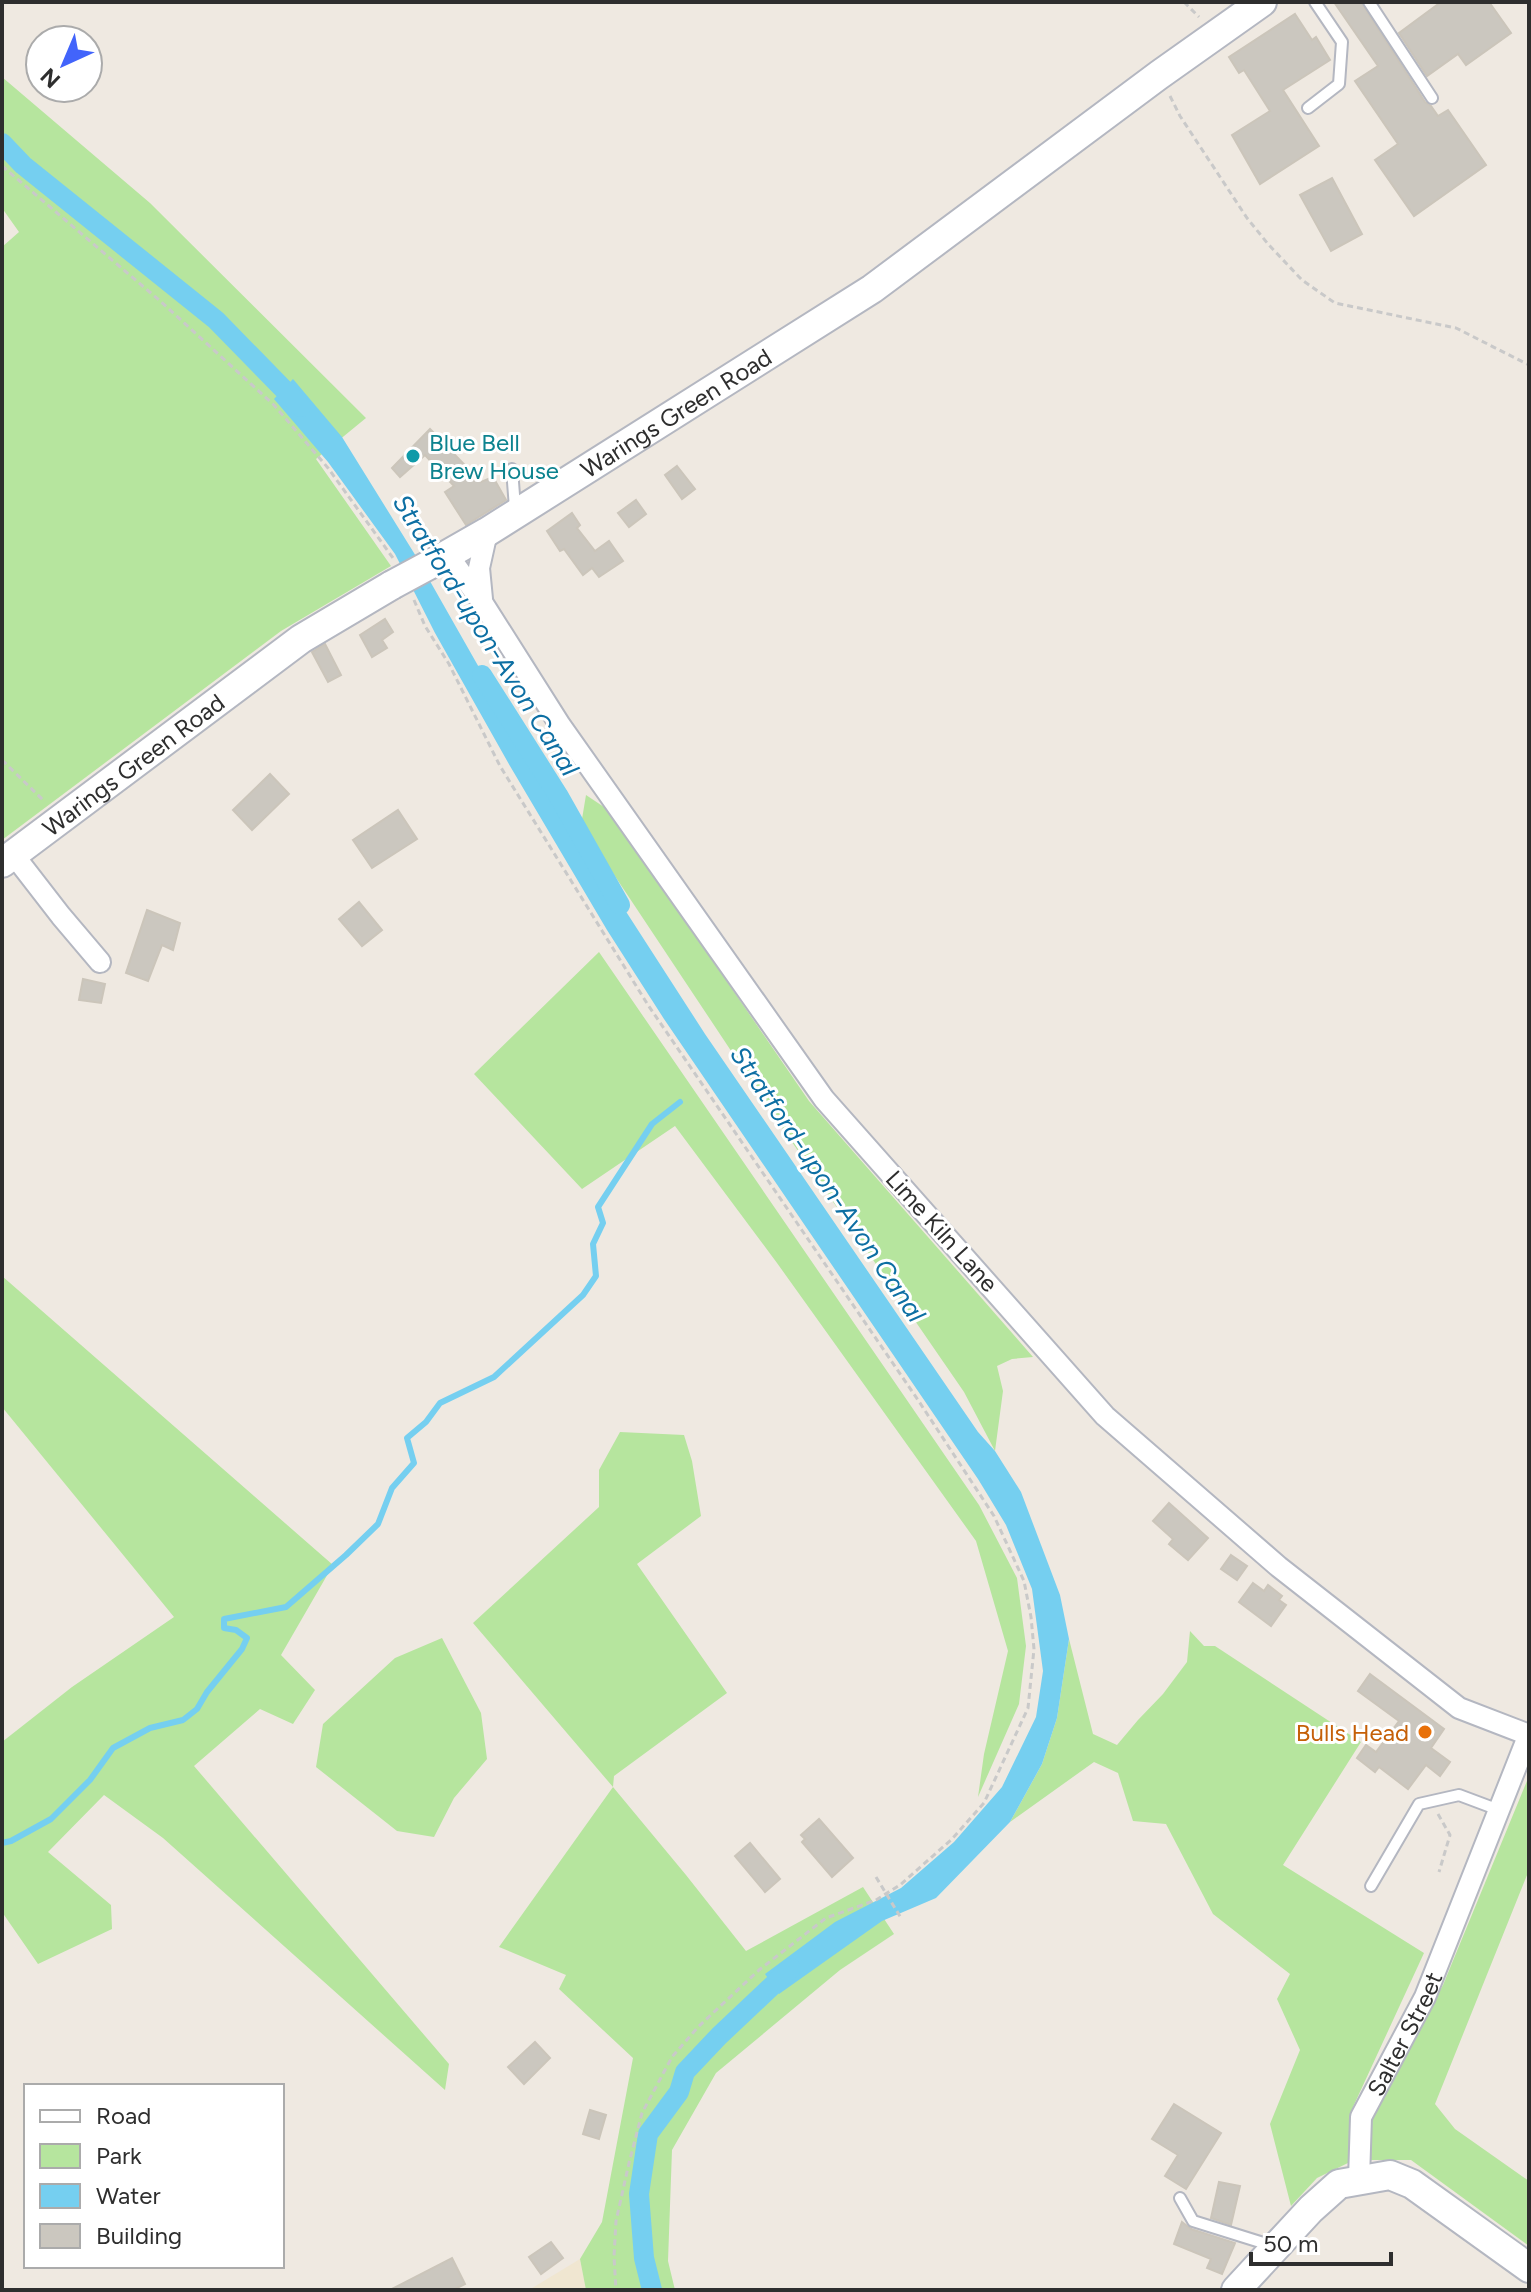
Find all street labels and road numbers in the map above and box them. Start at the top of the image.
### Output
street label: Warings Green Road [575,342,777,484]
street label: Warings Green Road [37,687,230,842]
street label: Lime Kiln Lane [880,1164,1004,1298]
street label: Salter Street [1360,1968,1448,2101]

